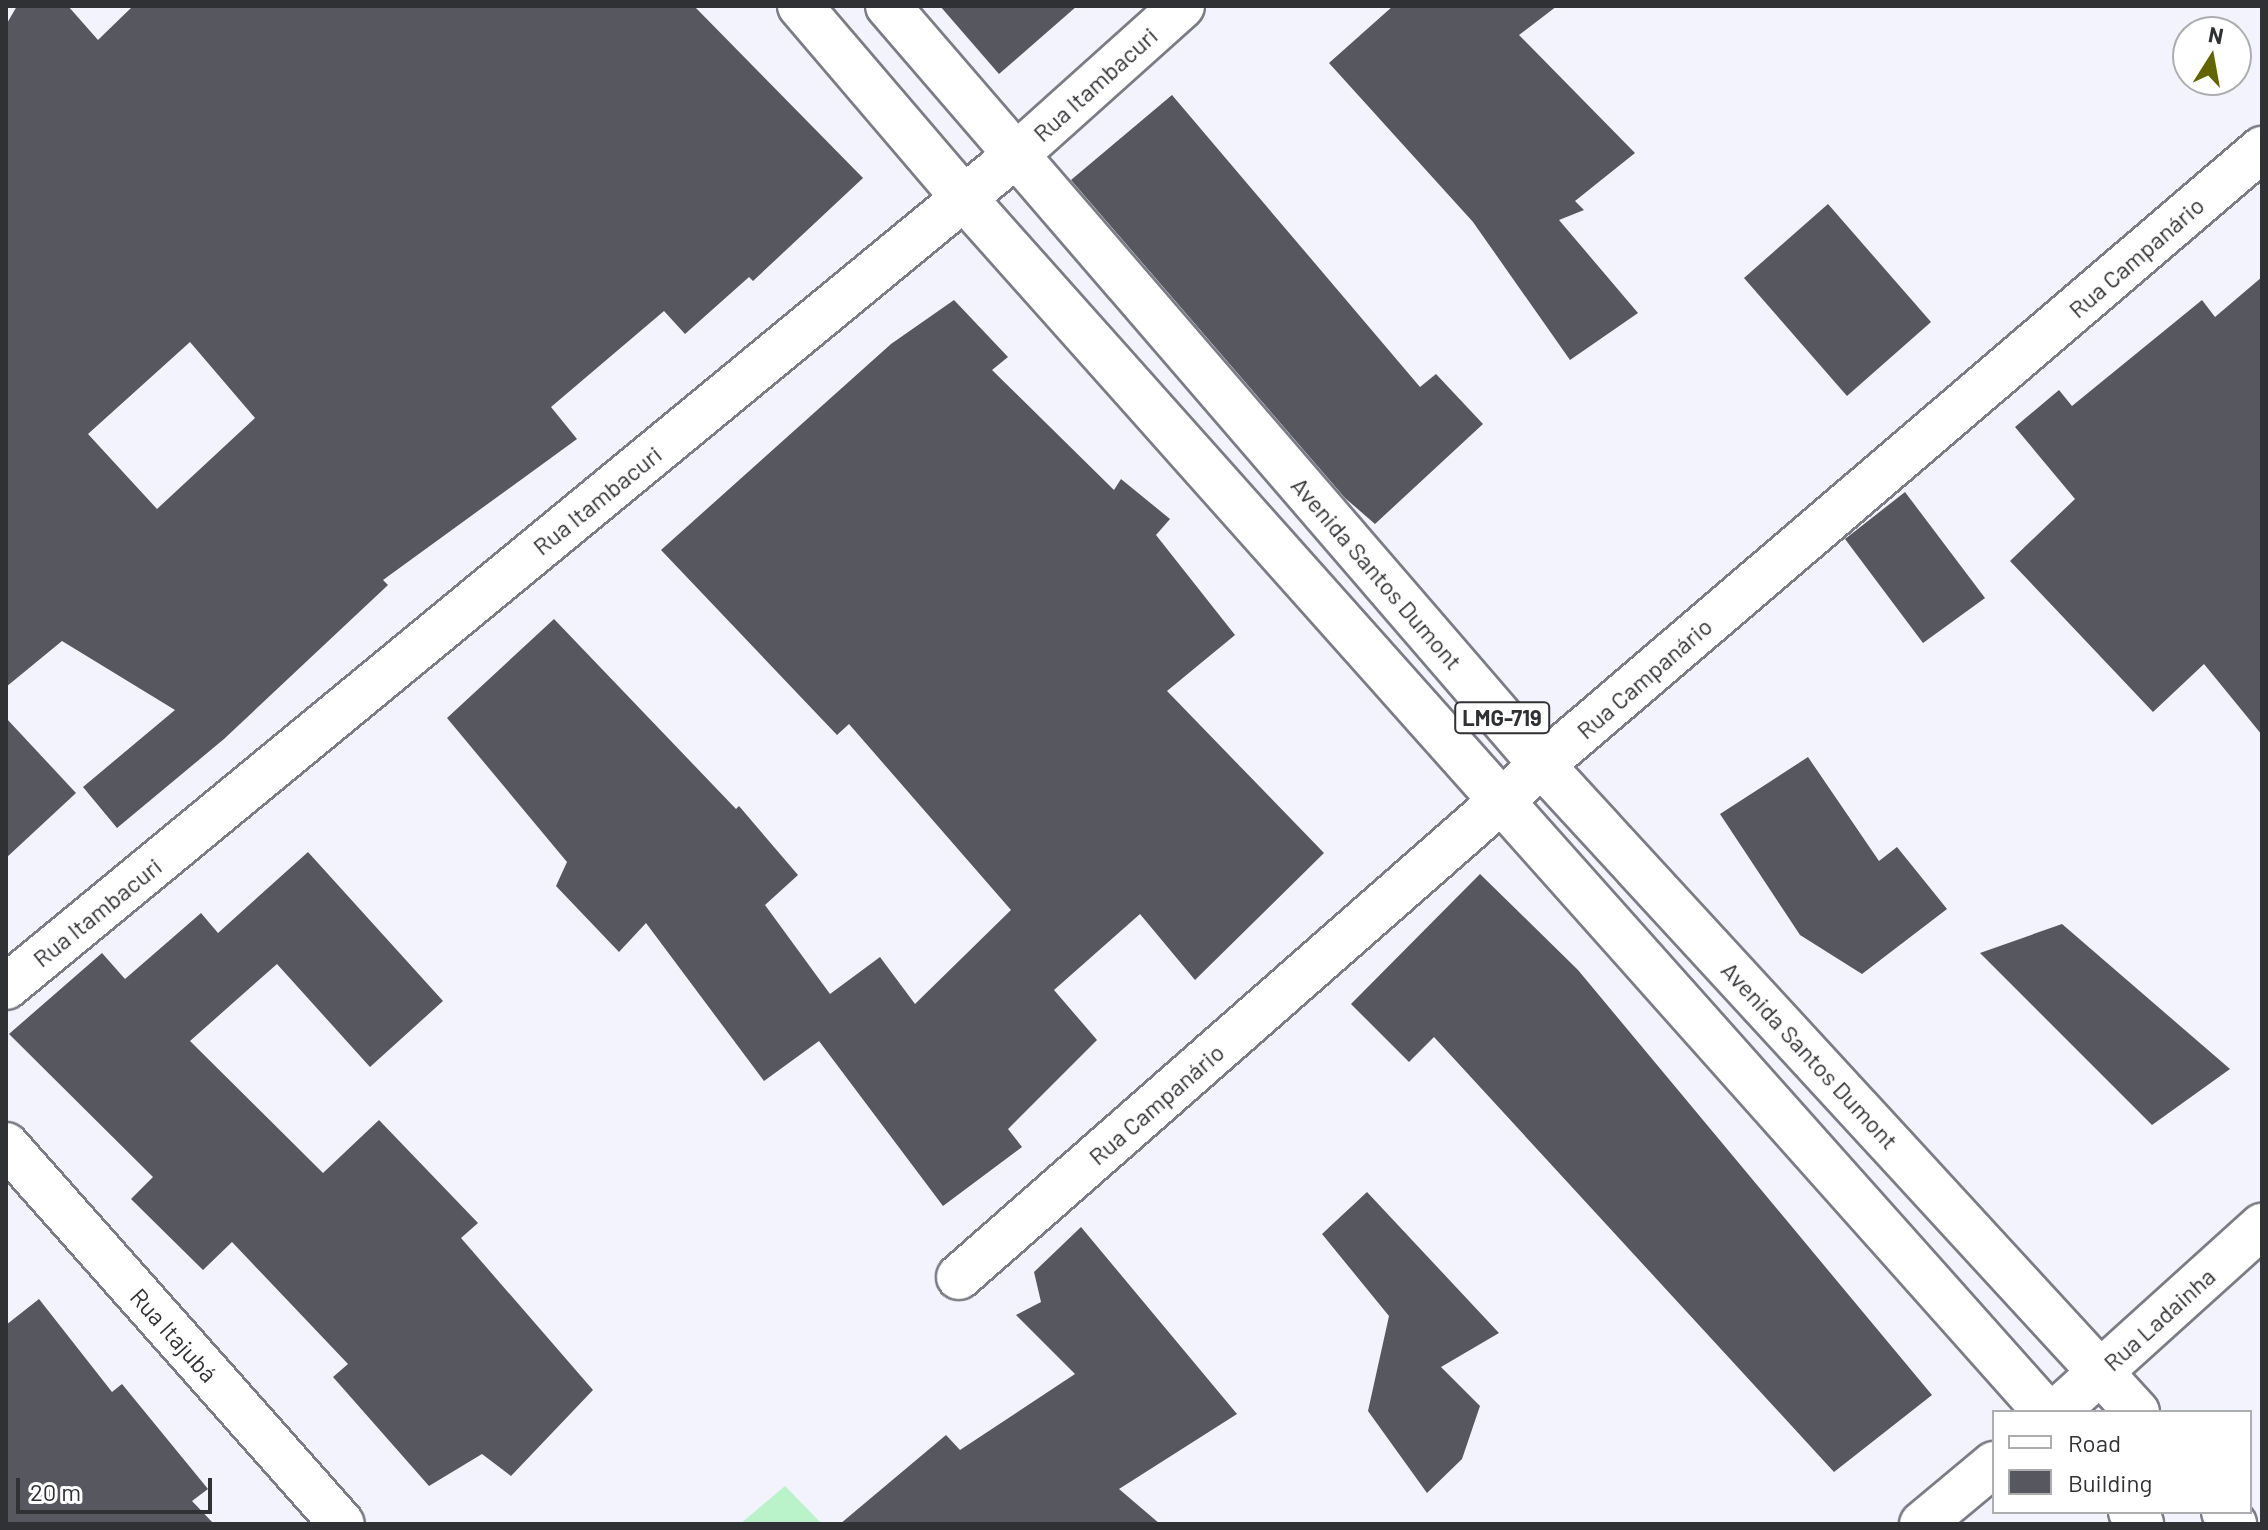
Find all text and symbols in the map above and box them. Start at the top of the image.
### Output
north arrow [2172,16,2252,96]
text: N [2207,20,2226,49]
street label: Rua Itambacuri [1027,21,1163,147]
street label: Rua Campanário [2062,190,2210,324]
street label: Rua Itambacuri [527,439,667,561]
street label: Avenida Santos Dumont [1286,471,1468,675]
street label: Rua Campanário [1570,611,1718,745]
road number: LMG-719 [1454,700,1550,736]
street label: Rua Itambacuri [27,851,167,973]
street label: Avenida Santos Dumont [1716,955,1904,1155]
street label: Rua Campanário [1082,1037,1230,1171]
street label: Rua Ladainha [2097,1261,2221,1377]
street label: Rua Itajubá [125,1282,223,1388]
legend [1992,1410,2252,1514]
text: Road [2068,1428,2121,1457]
scale bar [20,1462,216,1512]
text: Building [2068,1468,2152,1497]
text: 20 m [30,1477,81,1506]

